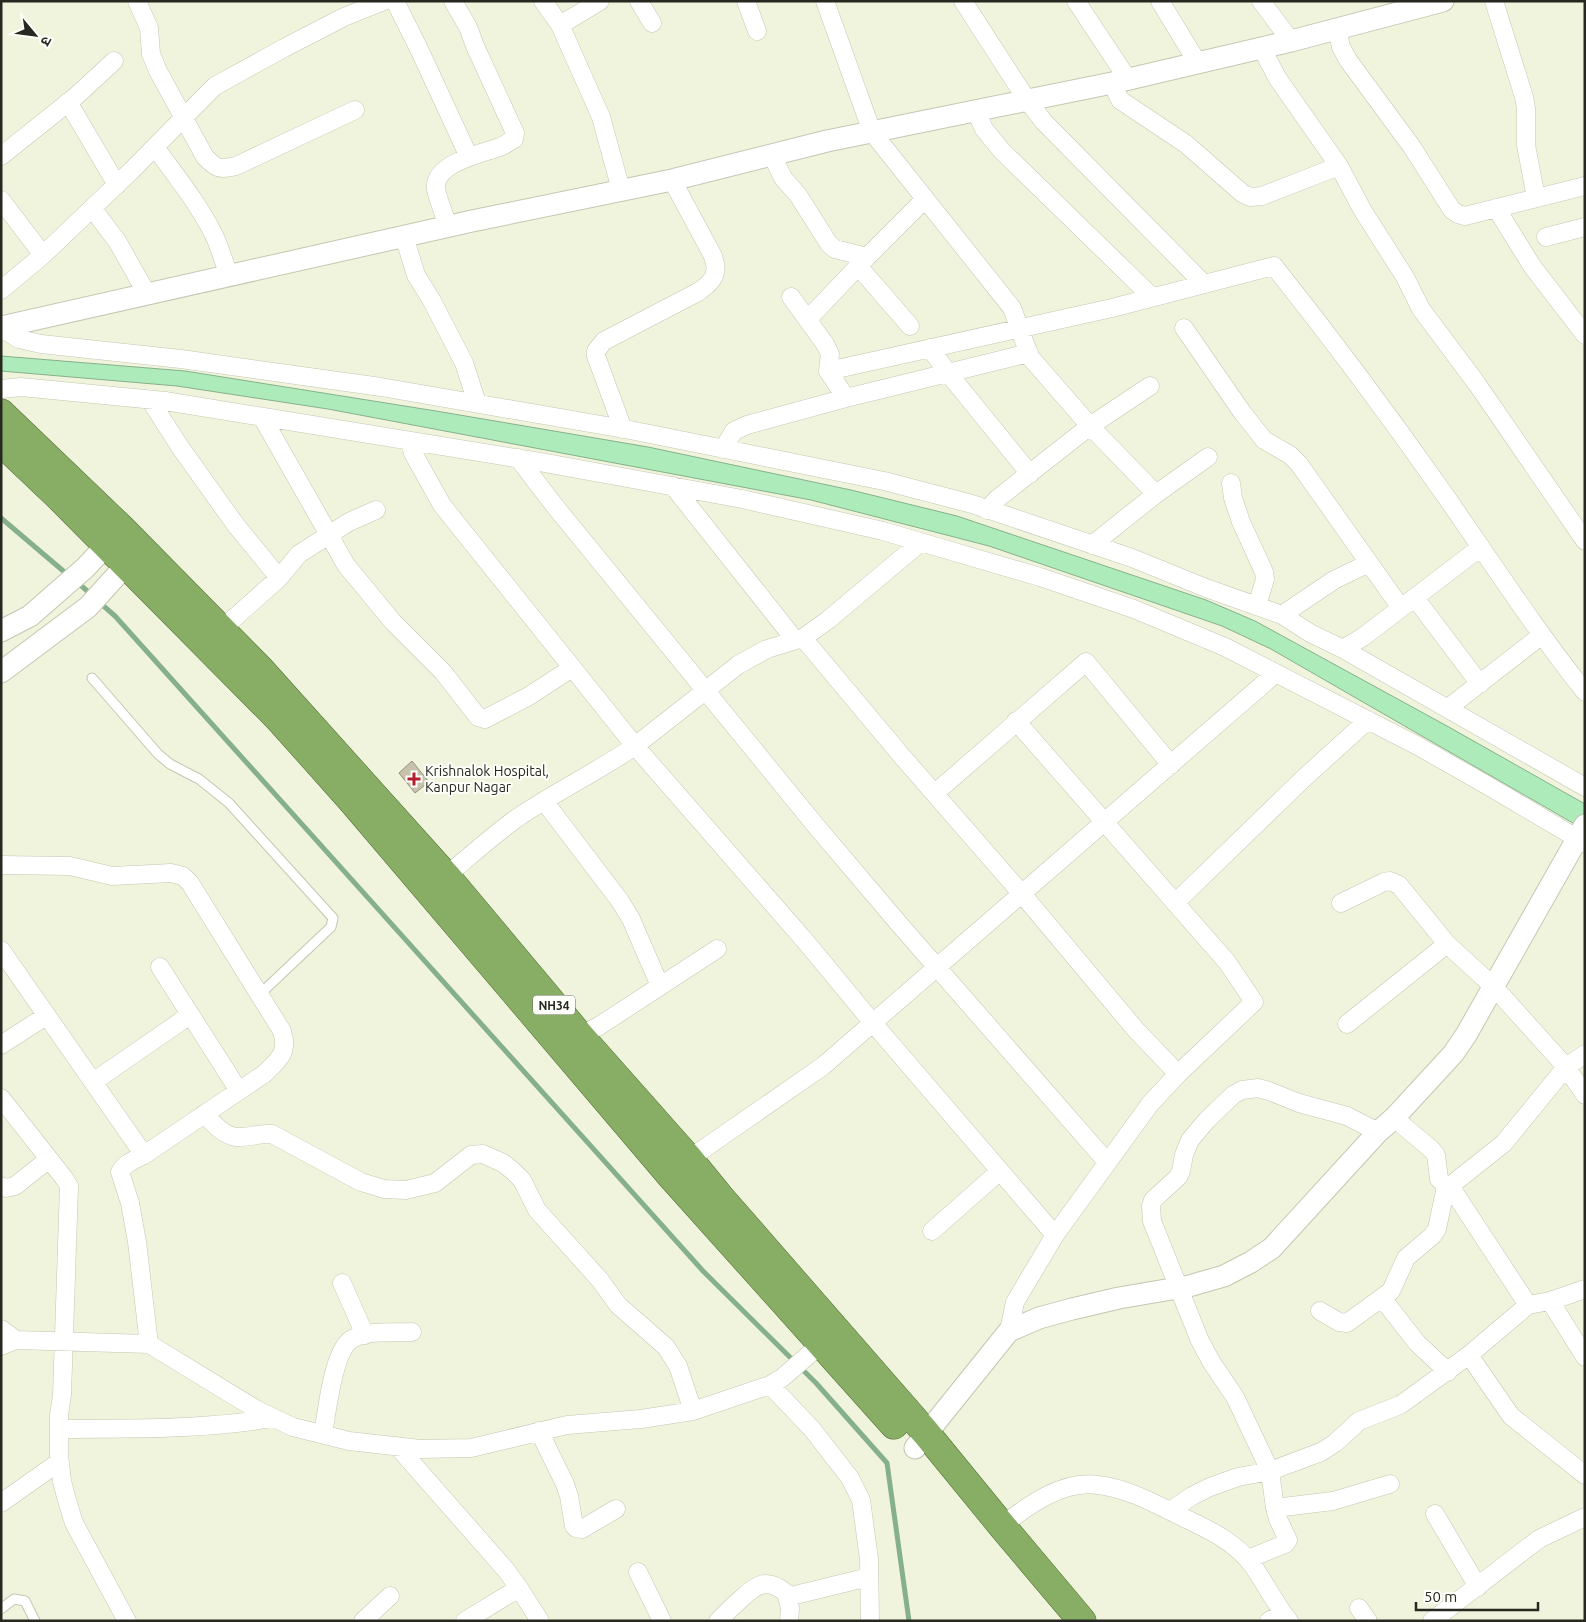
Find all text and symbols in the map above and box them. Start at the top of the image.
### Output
north arrow [10,10,60,60]
text: उ [37,34,55,49]
place label: Krishnalok Hospital, Kanpur Nagar [425,763,549,795]
marker: Krishnalok Hospital, Kanpur Nagar [407,772,421,786]
road number: NH34 [533,996,575,1014]
scale bar [1416,1580,1538,1612]
text: 50 m [1424,1588,1457,1605]

